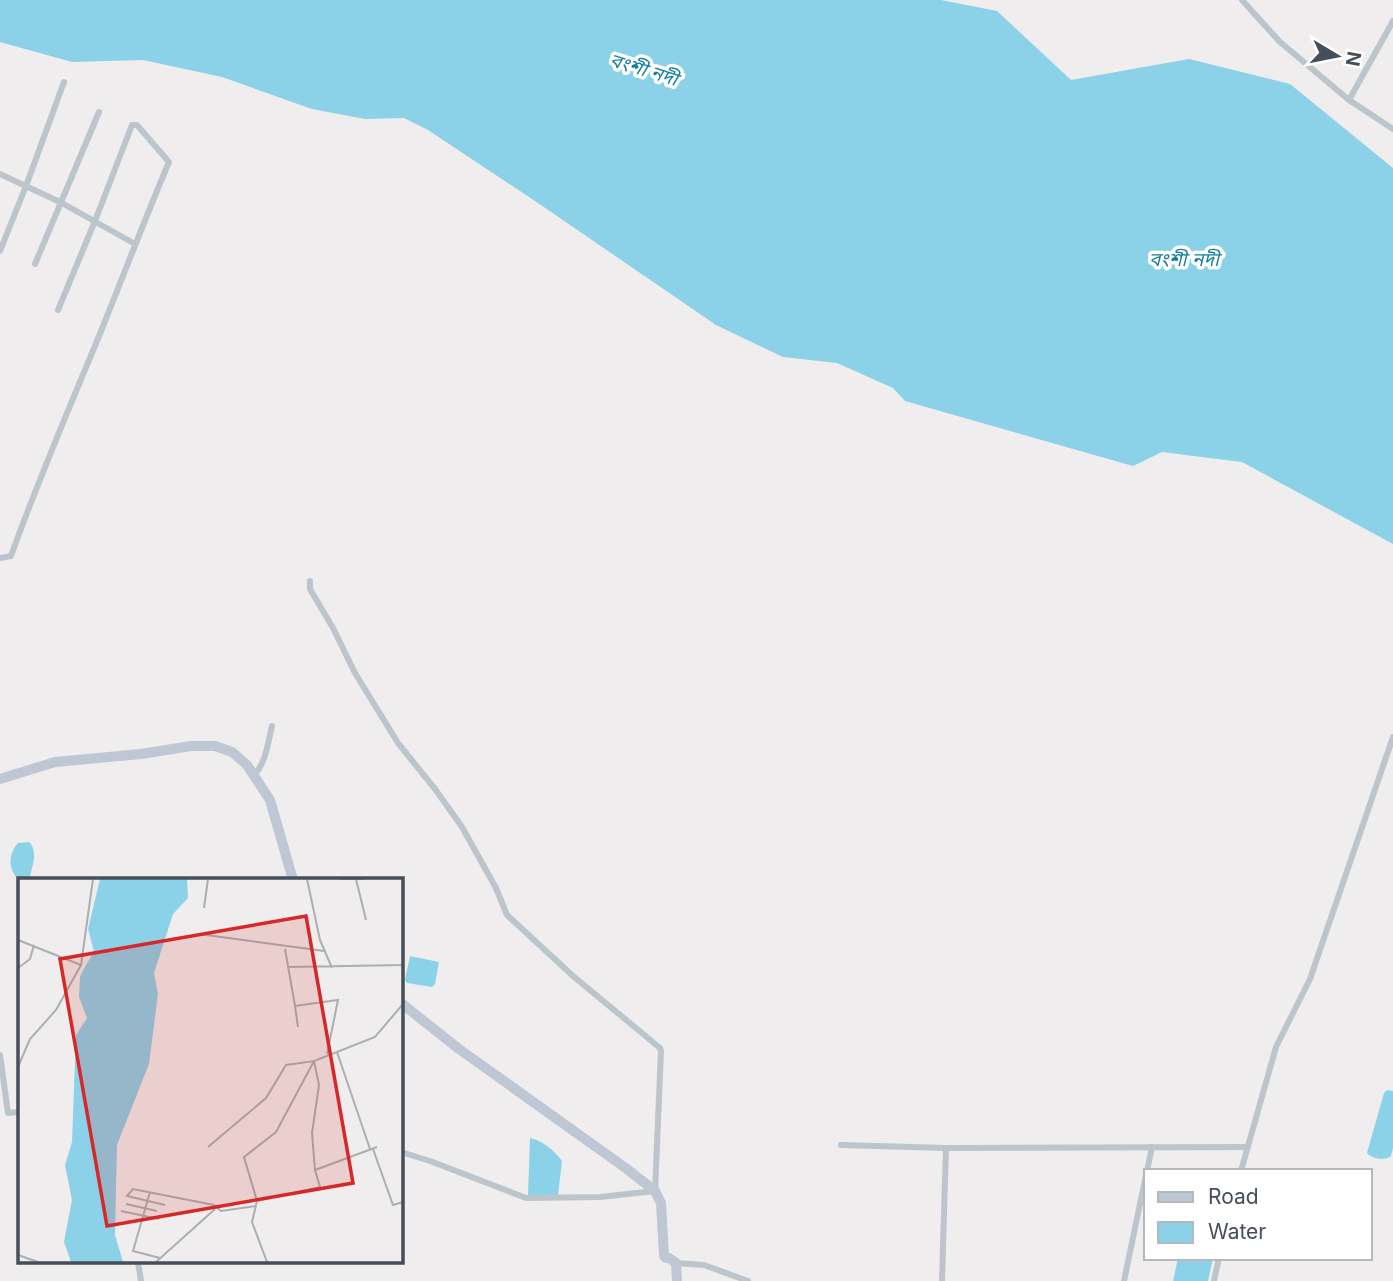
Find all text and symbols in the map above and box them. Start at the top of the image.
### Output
north arrow [1302,21,1372,91]
water label: বংশী নদী [607,48,684,92]
text: N [1341,50,1366,68]
water label: বংশী নদী [1149,248,1223,271]
inset map [18,878,402,1264]
legend [1144,1169,1372,1260]
text: Road [1208,1184,1259,1209]
text: Water [1208,1219,1266,1244]

